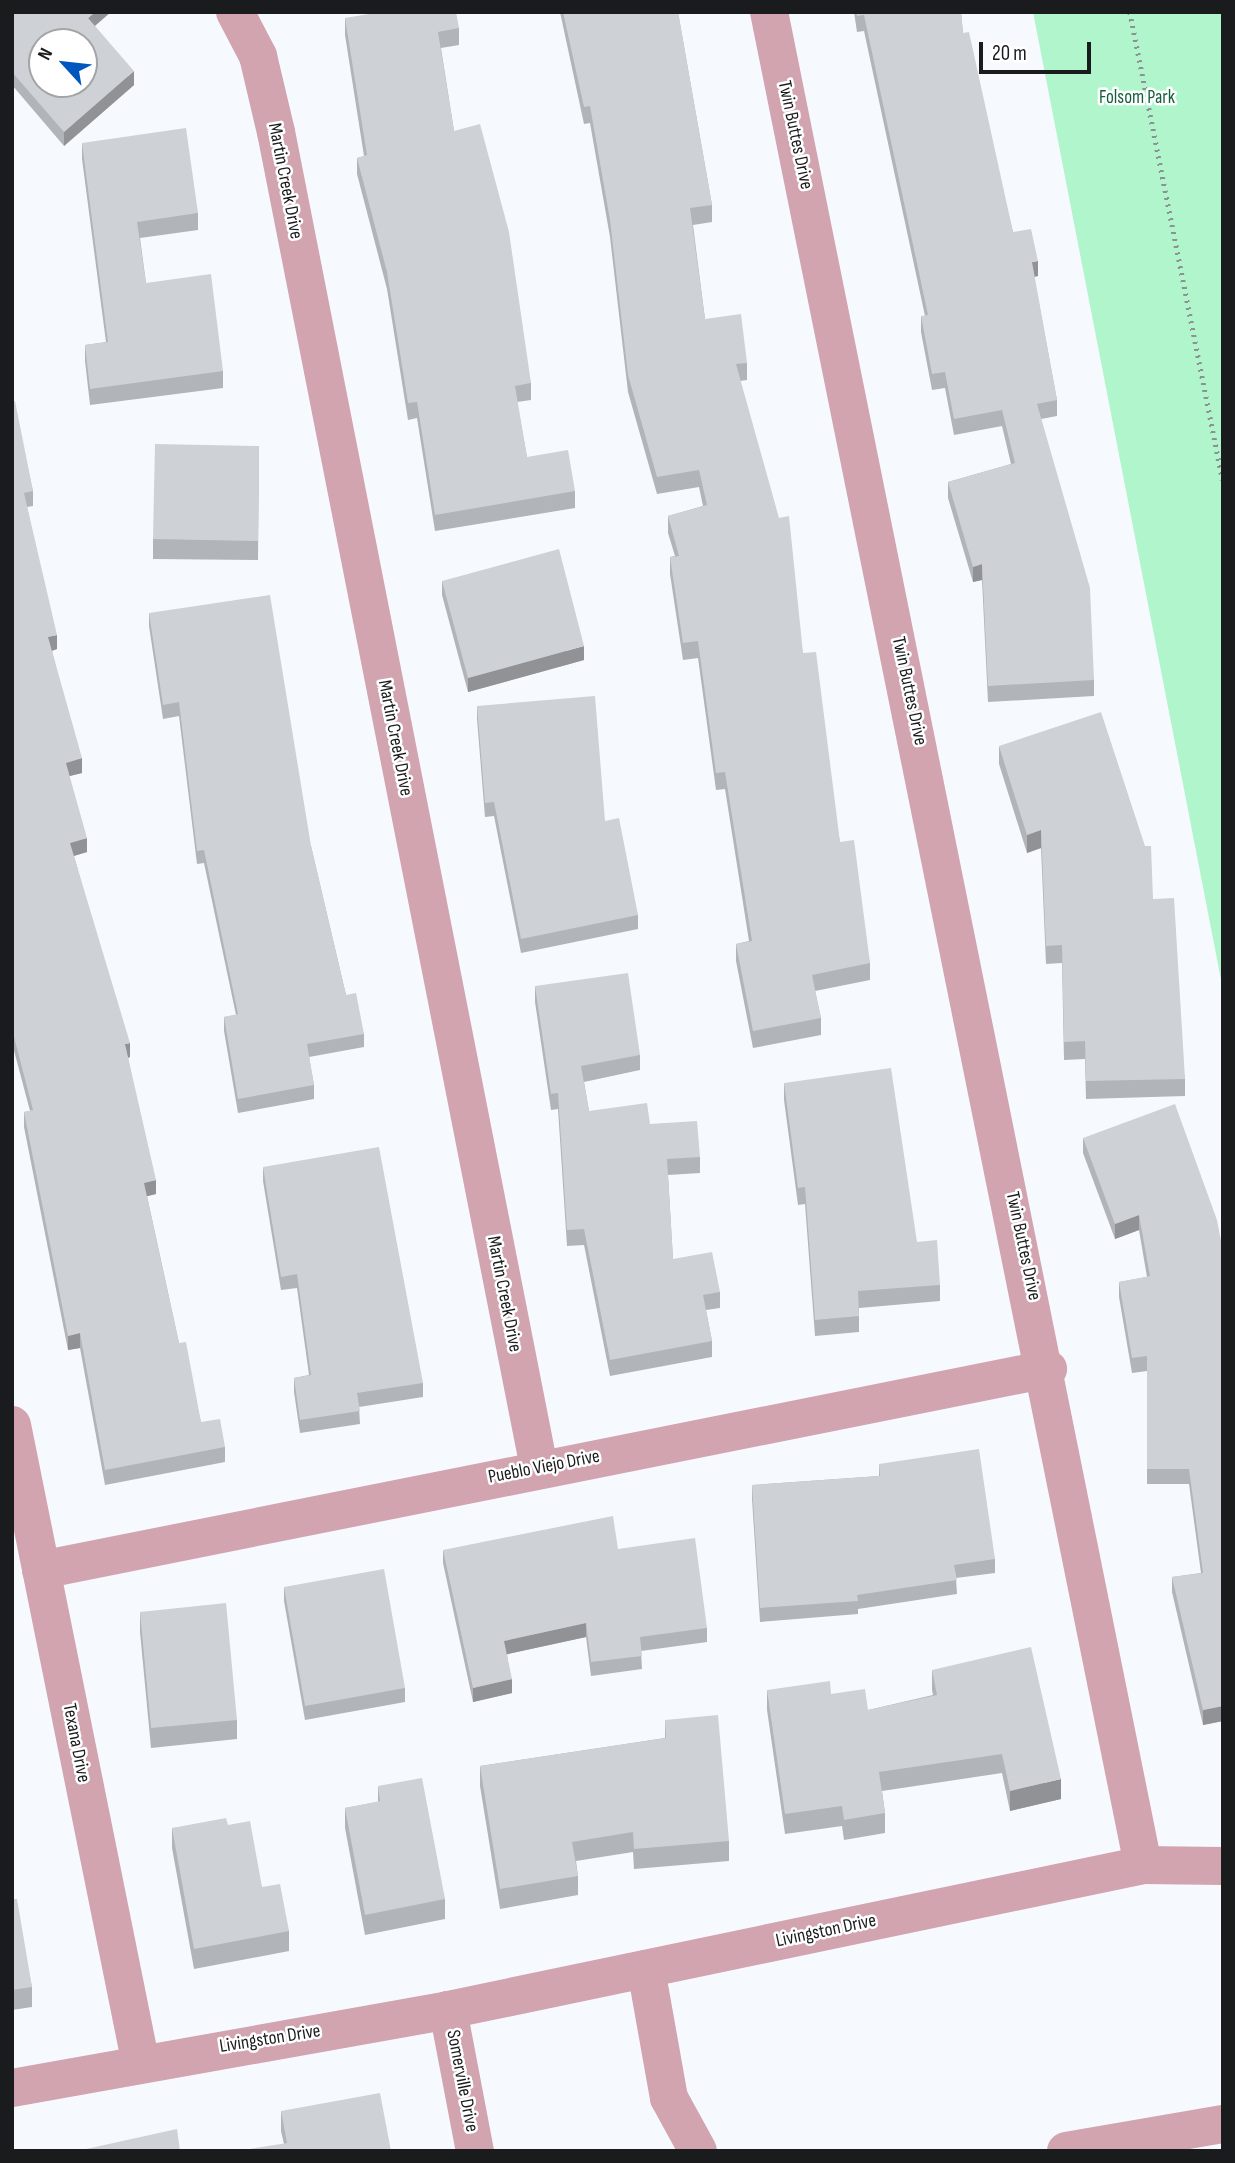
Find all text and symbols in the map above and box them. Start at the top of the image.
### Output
north arrow [28,28,98,98]
scale bar [983,28,1095,72]
text: 20 m [992,41,1027,66]
text: N [33,44,58,64]
street label: Twin Buttes Drive [772,79,818,191]
park label: Folsom Park [1099,87,1175,109]
street label: Martin Creek Drive [263,121,307,241]
street label: Twin Buttes Drive [886,635,932,747]
street label: Martin Creek Drive [373,678,417,798]
street label: Twin Buttes Drive [1000,1190,1046,1302]
street label: Martin Creek Drive [482,1234,526,1354]
street label: Pueblo Viejo Drive [486,1445,602,1489]
street label: Texana Drive [57,1702,95,1784]
street label: Livingston Drive [774,1909,878,1953]
street label: Livingston Drive [218,2020,322,2058]
street label: Somerville Drive [441,2028,483,2134]

